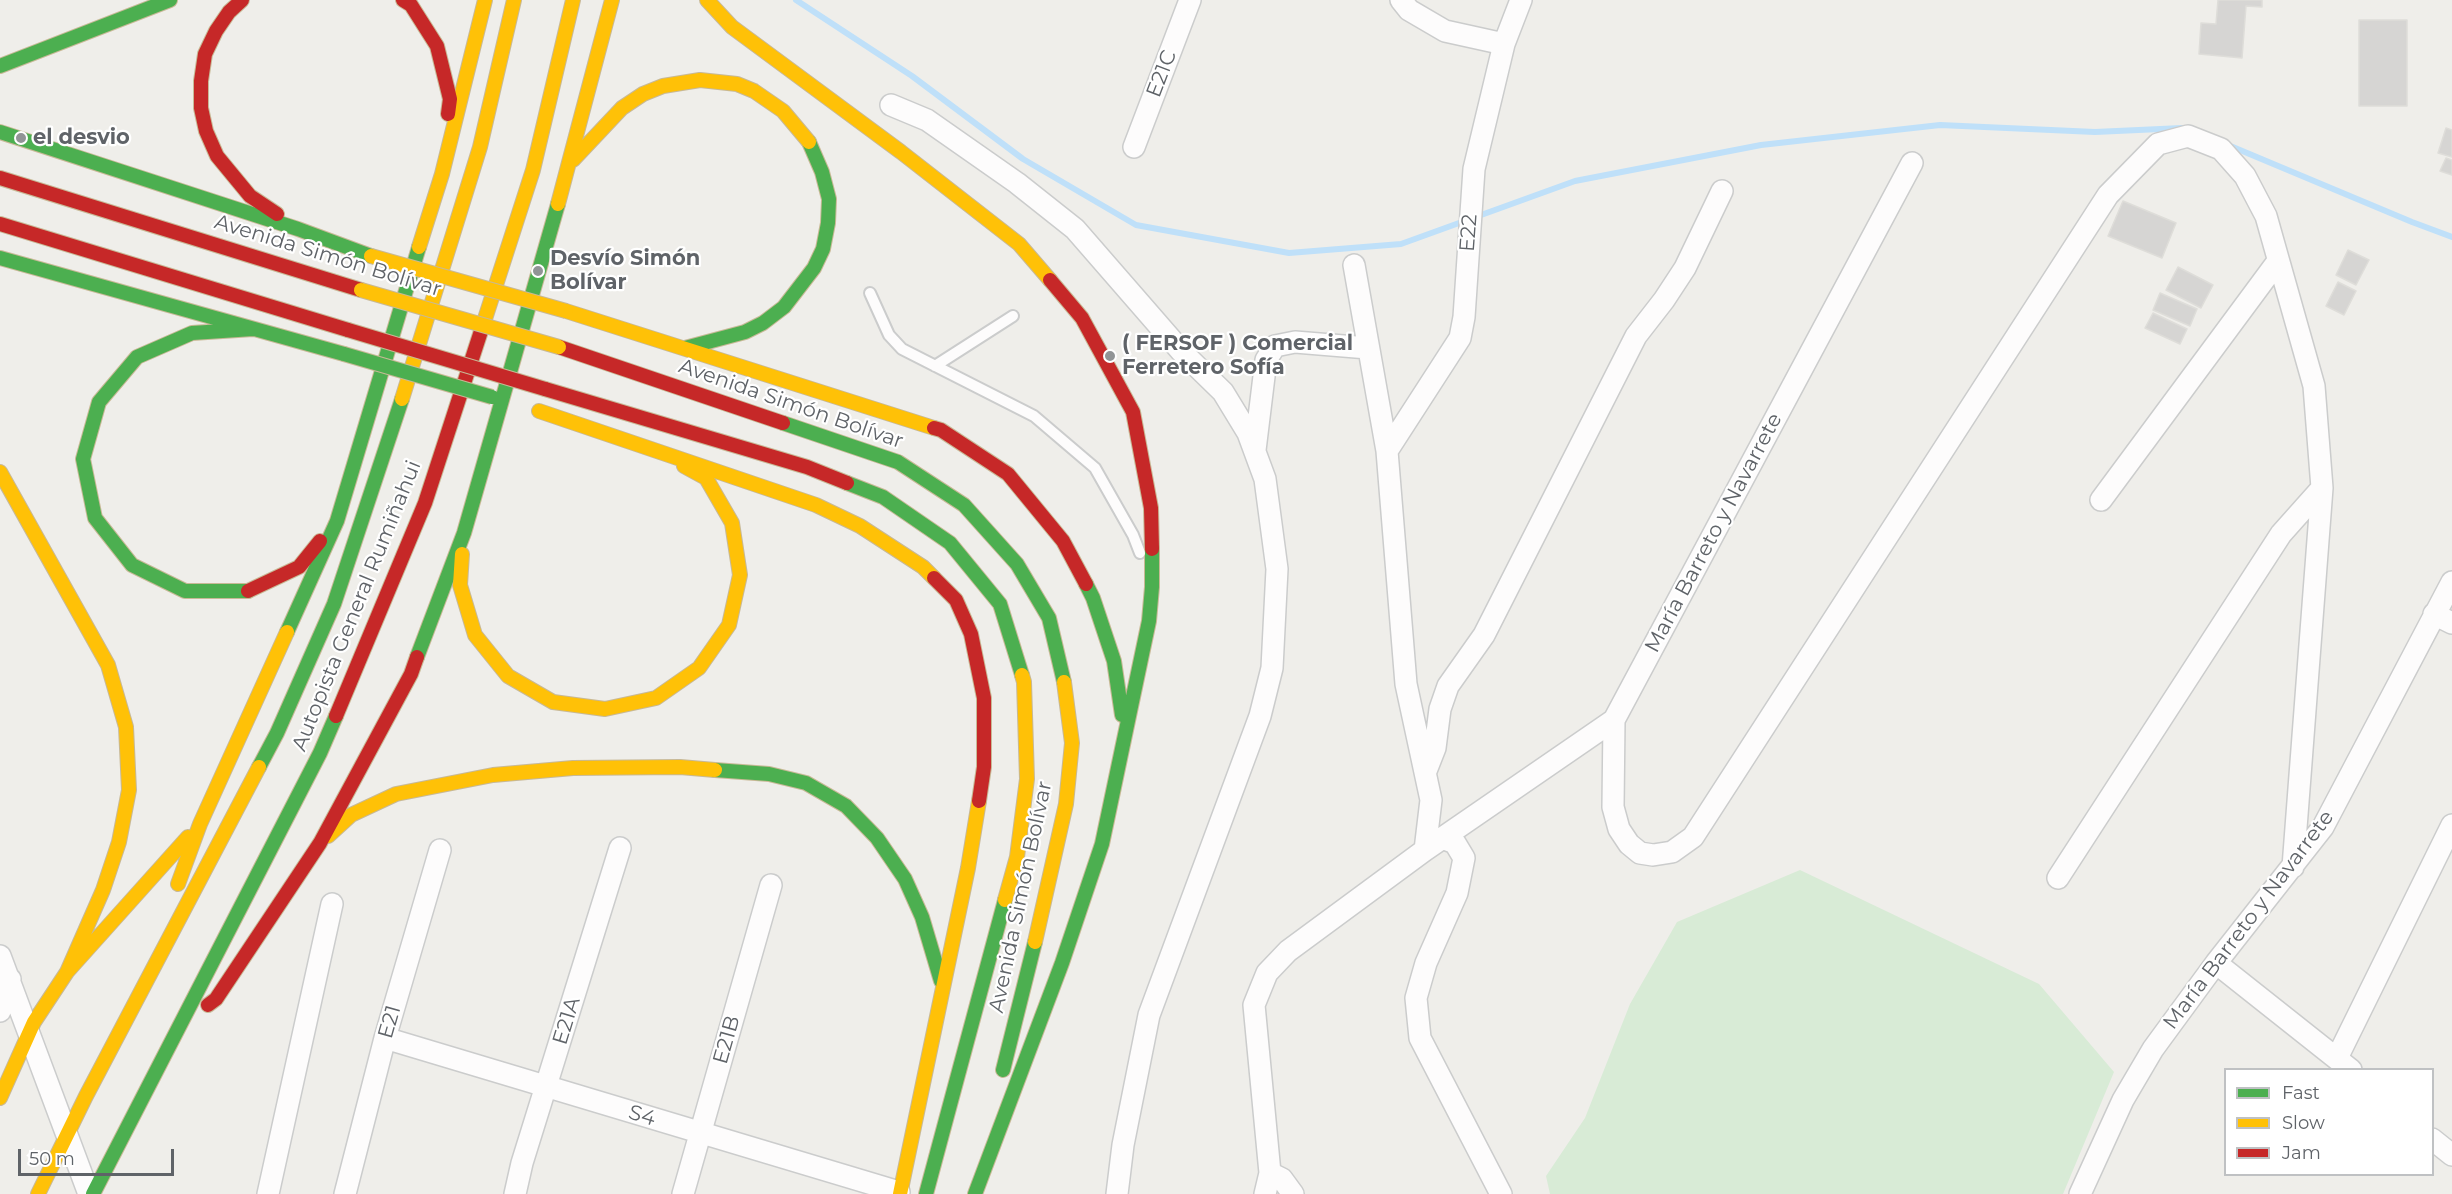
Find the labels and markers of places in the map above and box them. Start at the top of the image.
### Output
place label: el desvio [33,125,130,151]
marker: el desvio [14,131,28,145]
place label: Desvío Simón Bolívar [550,246,700,296]
marker: Desvío Simón Bolívar [531,264,545,278]
place label: ( FERSOF ) Comercial Ferretero Sofía [1122,331,1353,381]
marker: ( FERSOF ) Comercial Ferretero Sofía [1103,349,1117,363]

